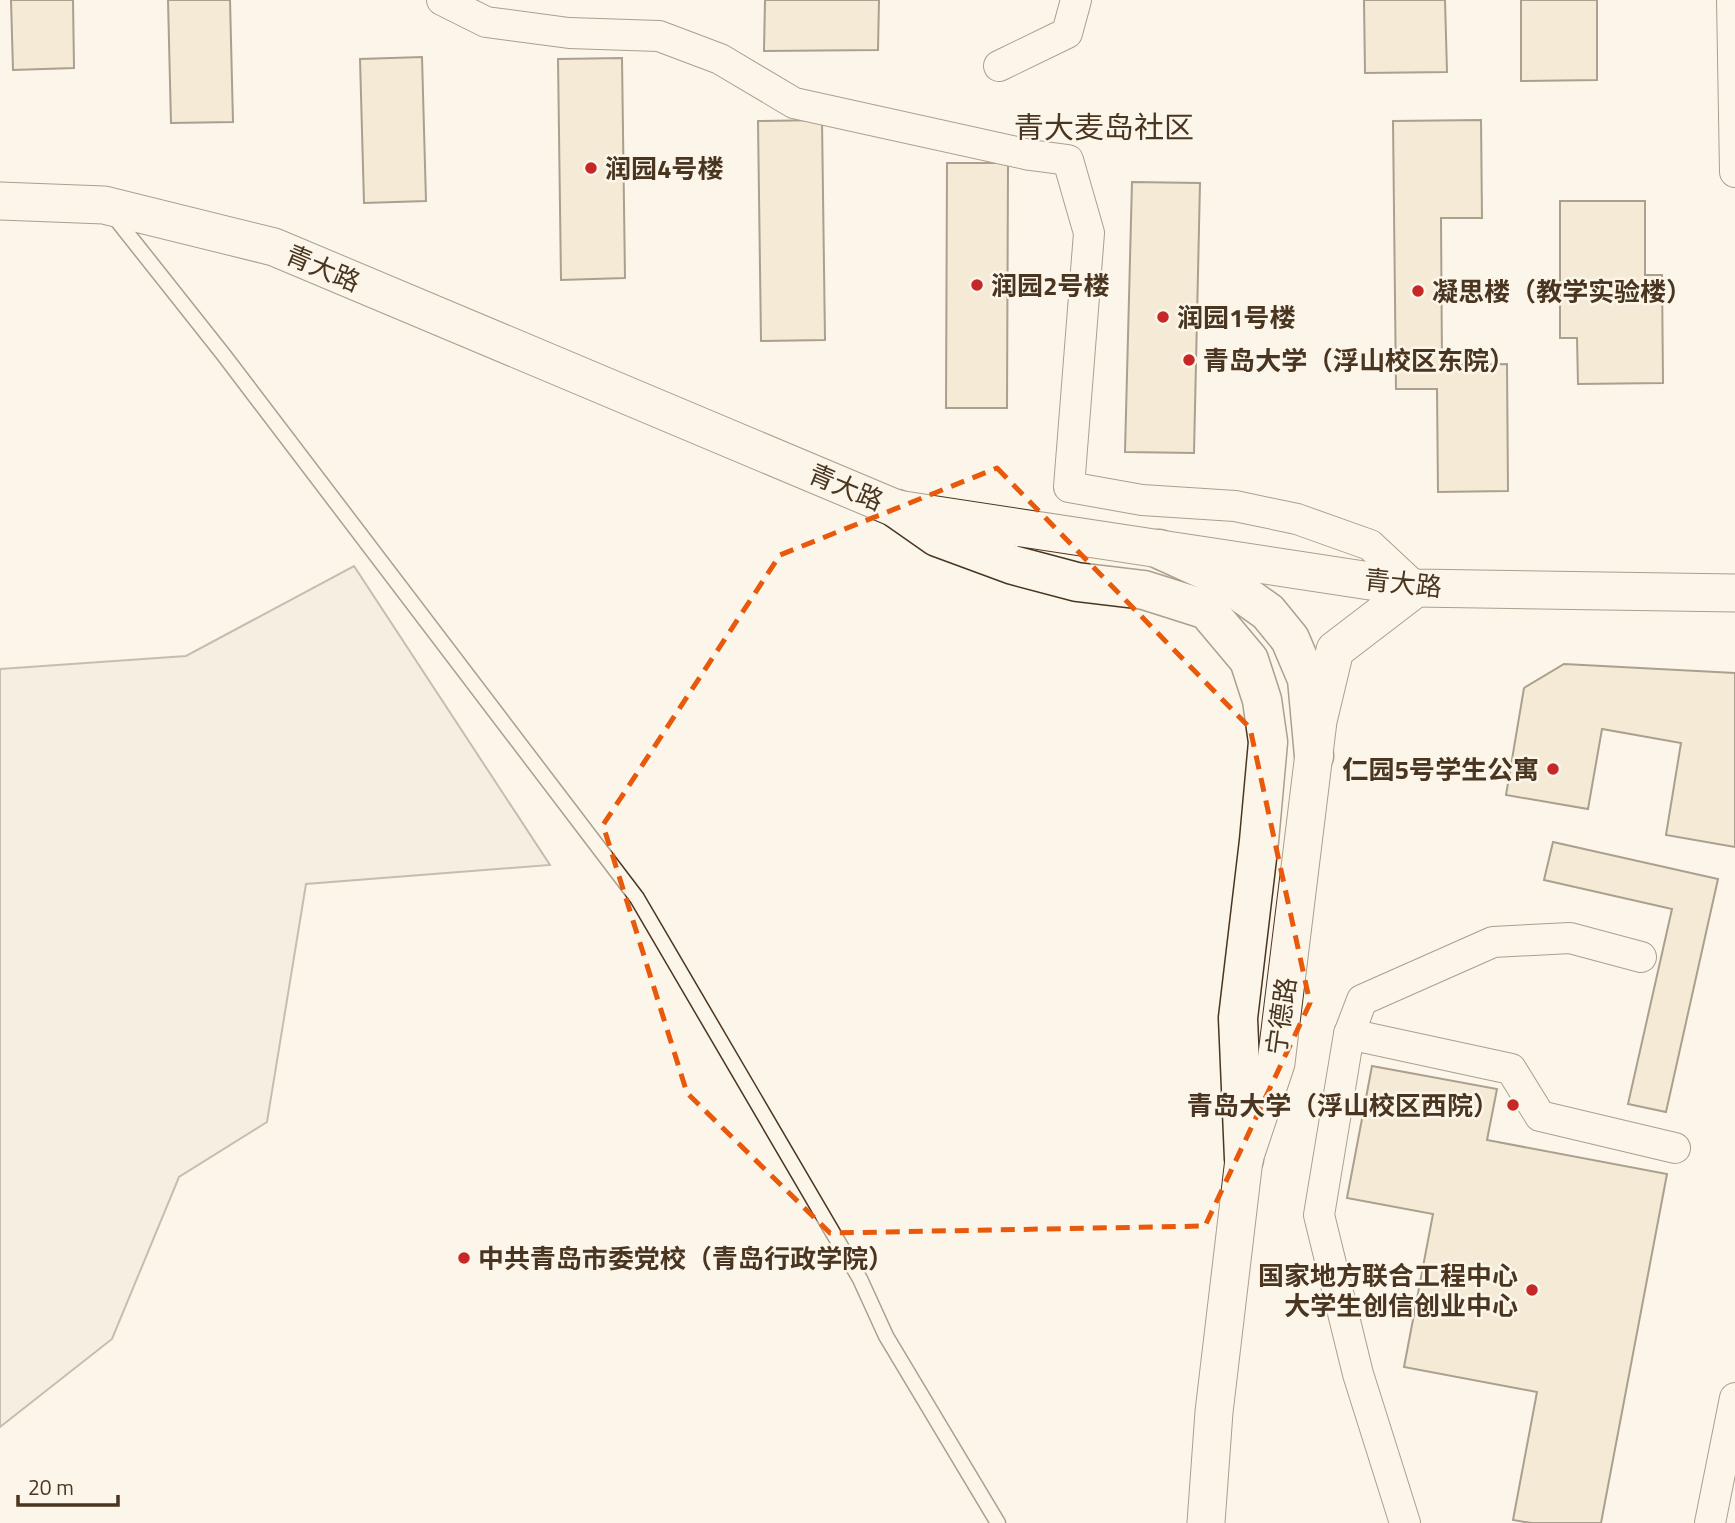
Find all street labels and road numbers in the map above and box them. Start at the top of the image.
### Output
street label: 青大路 [279,235,367,301]
street label: 青大路 [802,454,890,520]
street label: 青大路 [1362,560,1444,606]
street label: 宁德路 [1256,975,1306,1057]

